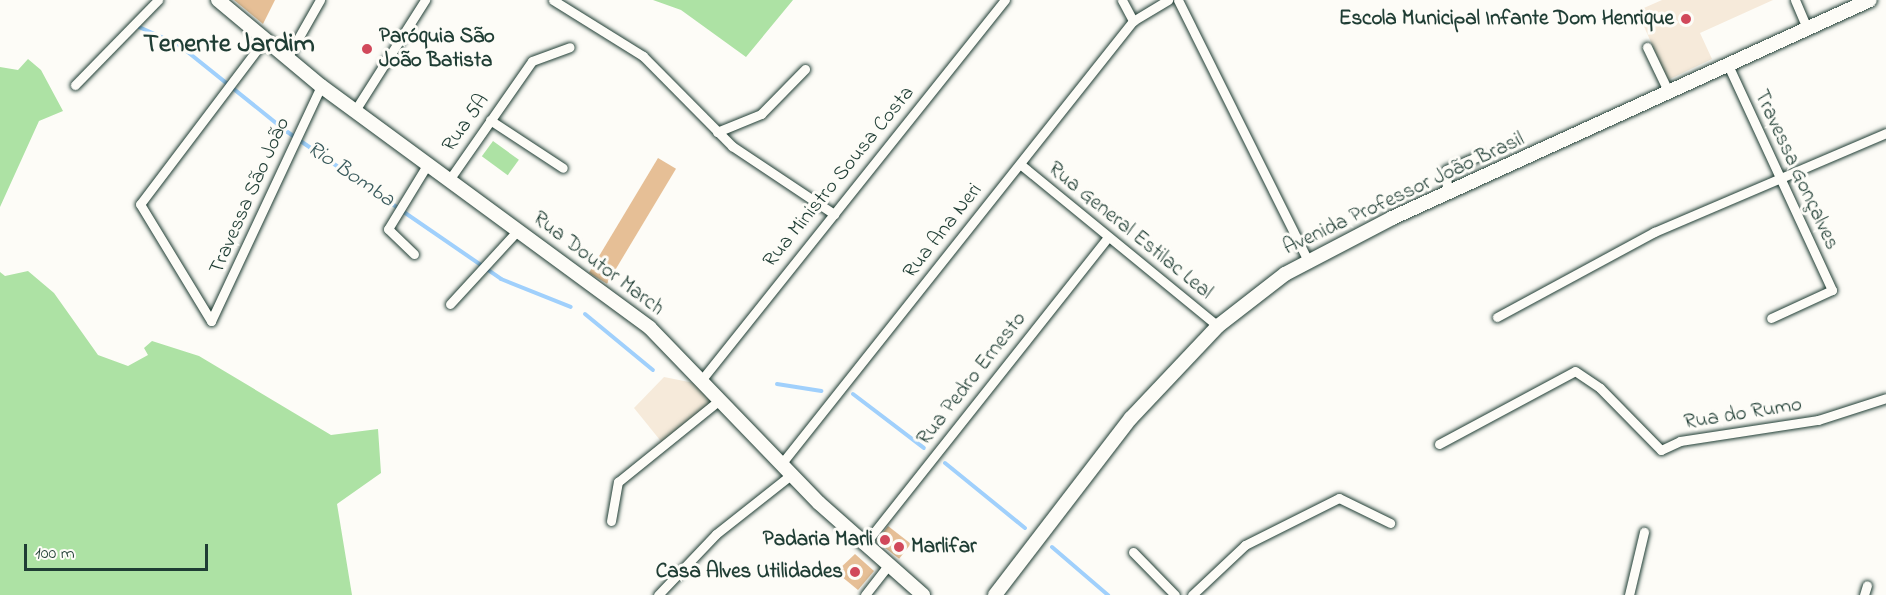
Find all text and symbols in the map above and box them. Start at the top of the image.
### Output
place label: Escola Municipal Infante Dom Henrique [1339,6,1674,32]
marker: Escola Municipal Infante Dom Henrique [1679,12,1693,26]
place label: Paróquia São João Batista [379,24,495,74]
district label: Tenente Jardim [143,29,315,61]
marker: Paróquia São João Batista [360,42,374,56]
street label: Rua Ministro Sousa Costa [758,81,920,273]
street label: Travessa Gonçalves [1748,86,1844,254]
street label: Rua 5A [437,89,495,157]
street label: Travessa São João [204,114,296,278]
street label: Avenida Professor João Brasil [1279,127,1529,261]
water label: Rio Bomba [301,136,399,214]
street label: Rua General Estilac Leal [1042,157,1218,305]
street label: Rua Ana Neri [898,178,988,284]
street label: Rua Doutor March [527,206,669,322]
street label: Rua Pedro Ernesto [912,307,1032,451]
street label: Rua do Rumo [1682,392,1804,436]
place label: Padaria Marli [763,527,873,553]
scale bar [27,532,212,570]
marker: Padaria Marli [878,533,892,547]
place label: Marlifar [911,534,976,560]
marker: Marlifar [892,540,906,554]
text: 100 m [35,541,75,567]
place label: Casa Alves Utilidades [656,559,843,585]
marker: Casa Alves Utilidades [848,565,862,579]

